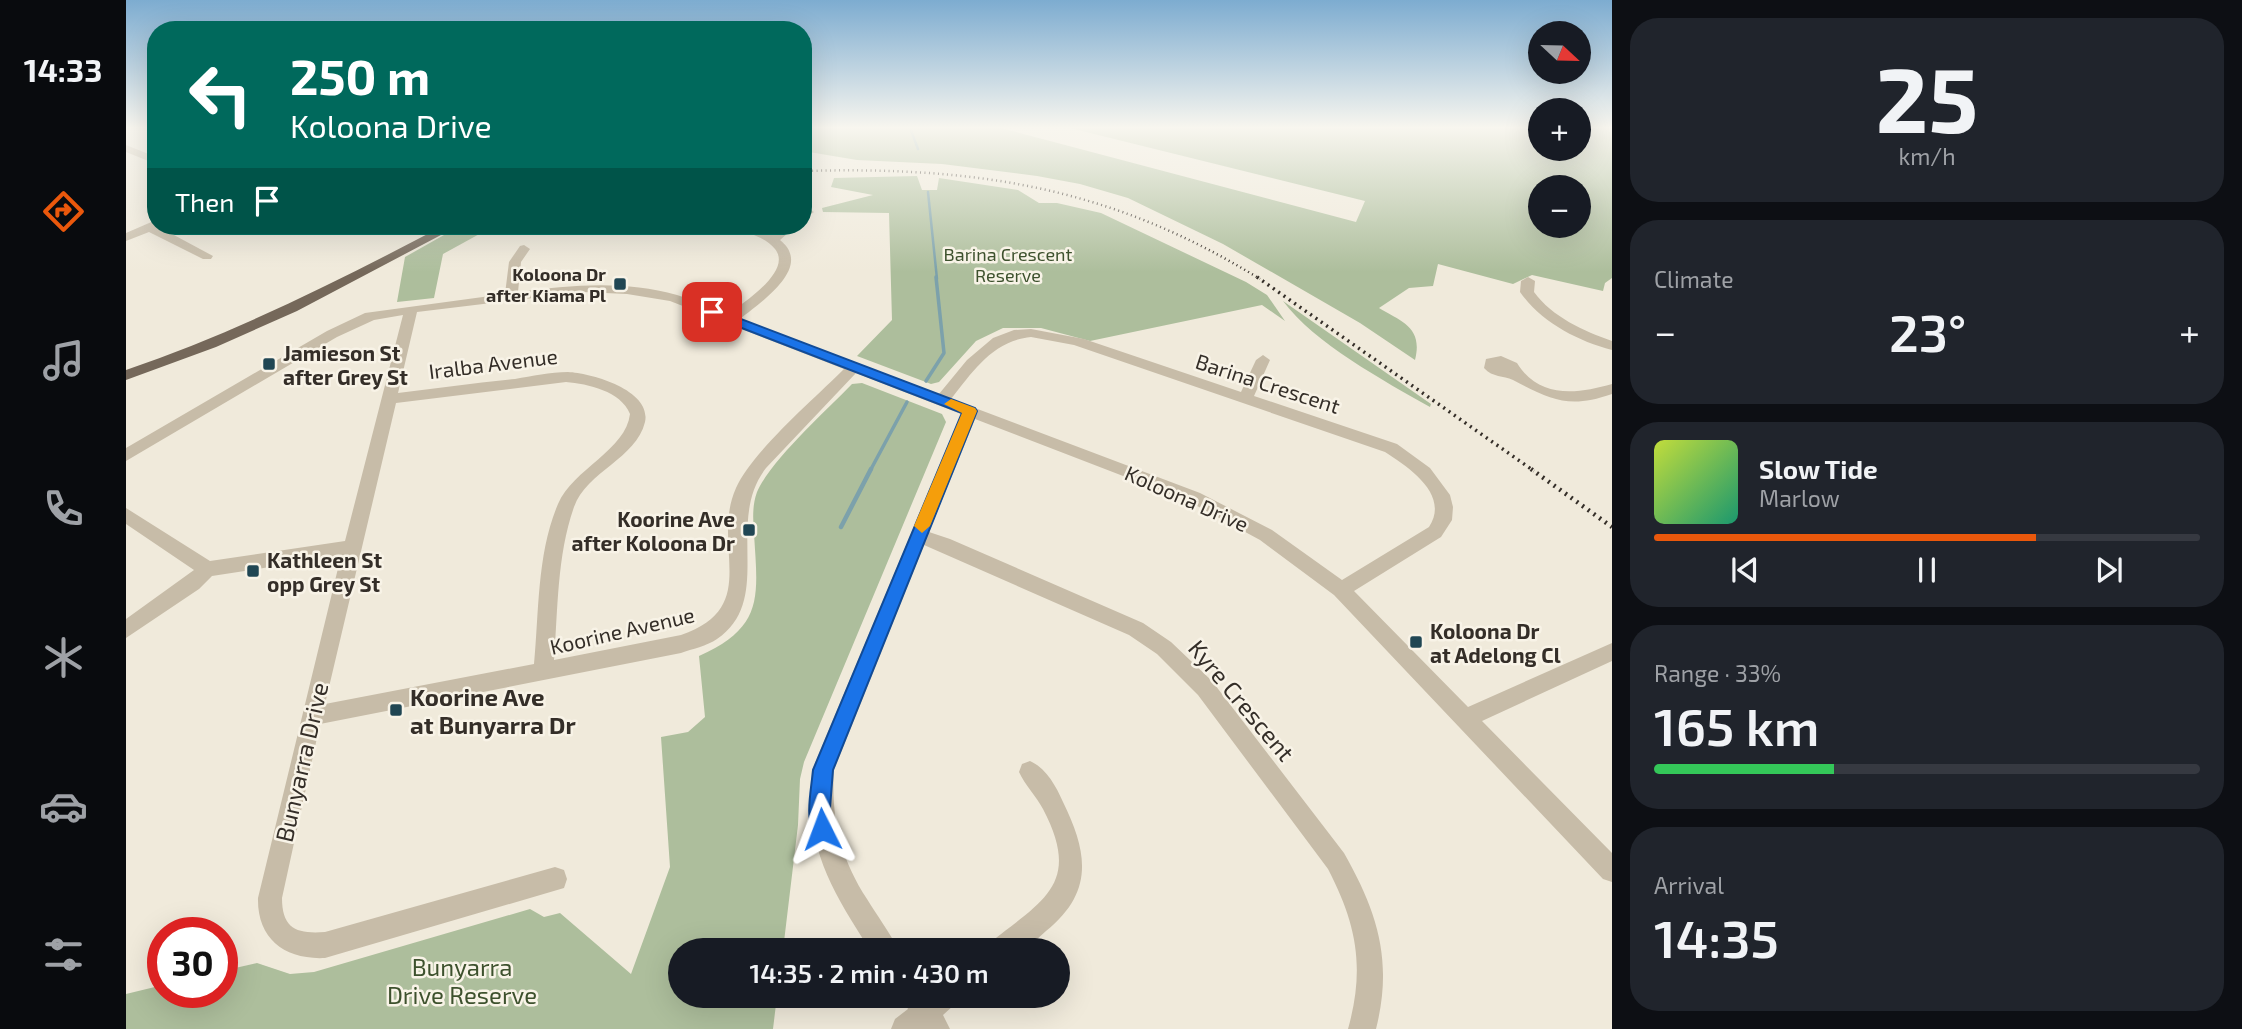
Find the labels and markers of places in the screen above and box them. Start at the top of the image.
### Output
place label: Koloona Dr after Kiama Pl [486,263,606,306]
marker: Koloona Dr after Kiama Pl [612,276,628,292]
pin [682,282,742,342]
place label: Jamieson St after Grey St [283,340,408,390]
marker: Jamieson St after Grey St [261,356,277,372]
place label: Koorine Ave after Koloona Dr [572,506,735,555]
marker: Koorine Ave after Koloona Dr [741,522,757,538]
place label: Kathleen St opp Grey St [267,547,382,597]
marker: Kathleen St opp Grey St [245,563,261,579]
place label: Koloona Dr at Adelong Cl [1430,618,1561,667]
marker: Koloona Dr at Adelong Cl [1408,634,1424,650]
place label: Koorine Ave at Bunyarra Dr [410,682,576,739]
marker: Koorine Ave at Bunyarra Dr [388,702,404,718]

